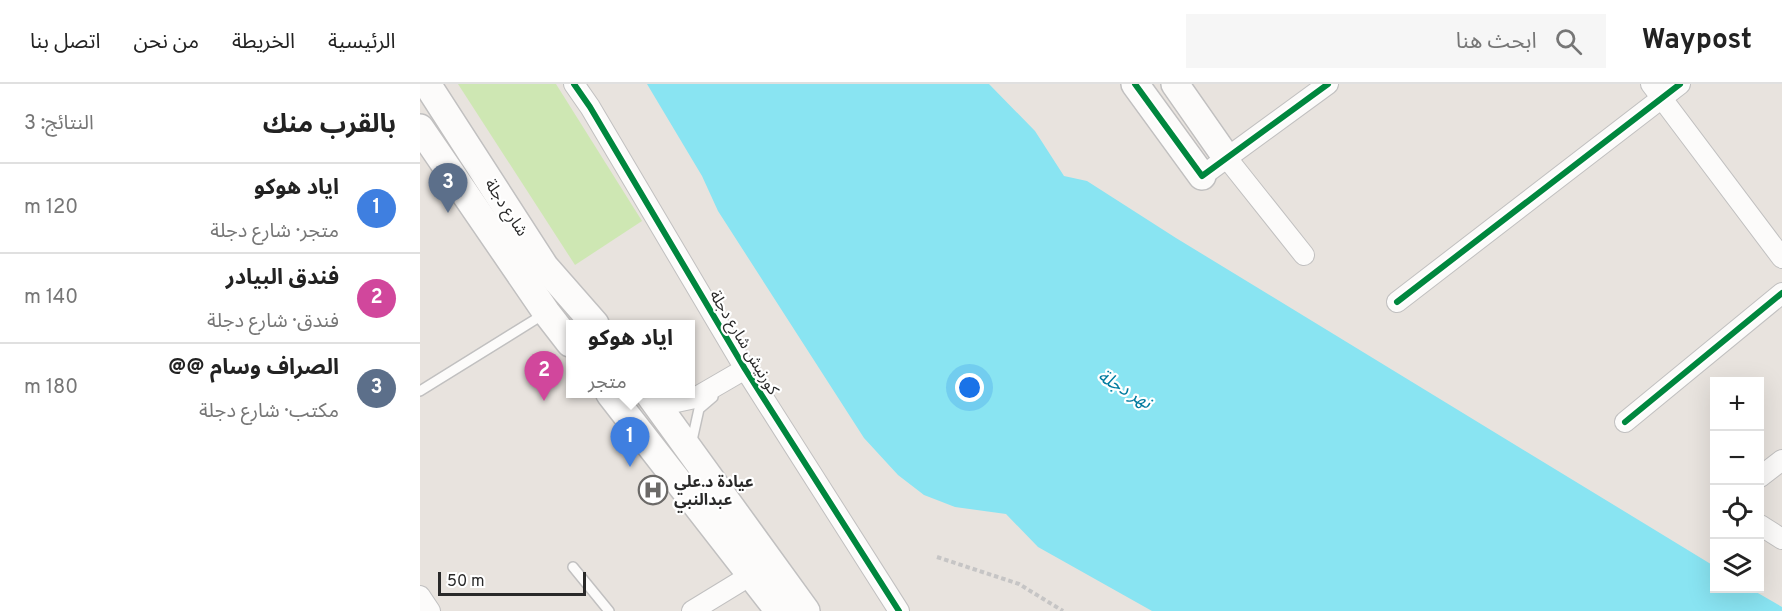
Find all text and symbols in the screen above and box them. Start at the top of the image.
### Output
search box [1186,14,1606,68]
text: Waypost [1642,23,1752,59]
icon: search [1552,25,1585,58]
text: اتصل بنا [30,29,100,56]
text: من نحن [133,29,199,56]
text: الخريطة [232,29,295,56]
text: الرئيسية [328,29,396,56]
text: ابحث هنا [1456,29,1537,56]
text: بالقرب منك [263,109,396,142]
text: النتائج: 3 [24,111,94,137]
pin: 3 [429,164,468,213]
text: اياد هوكو [254,175,339,202]
street label: شارع دجلة [479,176,531,241]
text: 120 m [24,195,78,221]
text: 1 [373,195,381,221]
text: متجر · شارع دجلة [210,219,339,245]
text: فندق البيادر [226,265,339,292]
text: 140 m [24,285,78,311]
text: 2 [370,285,383,311]
street label: كورنيش شارع دجلة [703,287,783,400]
text: فندق · شارع دجلة [207,309,339,335]
popup [566,320,695,398]
text: اياد هوكو [588,326,673,353]
pin: 2 [524,352,564,401]
text: الصراف وسام @@ [168,355,339,382]
water label: نهر دجلة [1093,365,1157,416]
text: متجر [588,370,627,396]
your location [955,373,984,402]
text: 180 m [24,375,78,401]
text: 3 [371,375,383,401]
map controls [1710,377,1764,593]
button: + [1710,377,1764,431]
text: مكتب · شارع دجلة [199,399,339,425]
pin: 1 [610,418,650,467]
button: − [1710,431,1764,485]
place label: عيادة د.علي عبدالنبي [674,473,754,513]
hospital icon: عيادة د.علي عبدالنبي [637,474,669,506]
button: locate [1710,485,1764,539]
button: layers [1710,539,1764,593]
scale bar [438,569,586,596]
text: 50 m [447,572,485,592]

